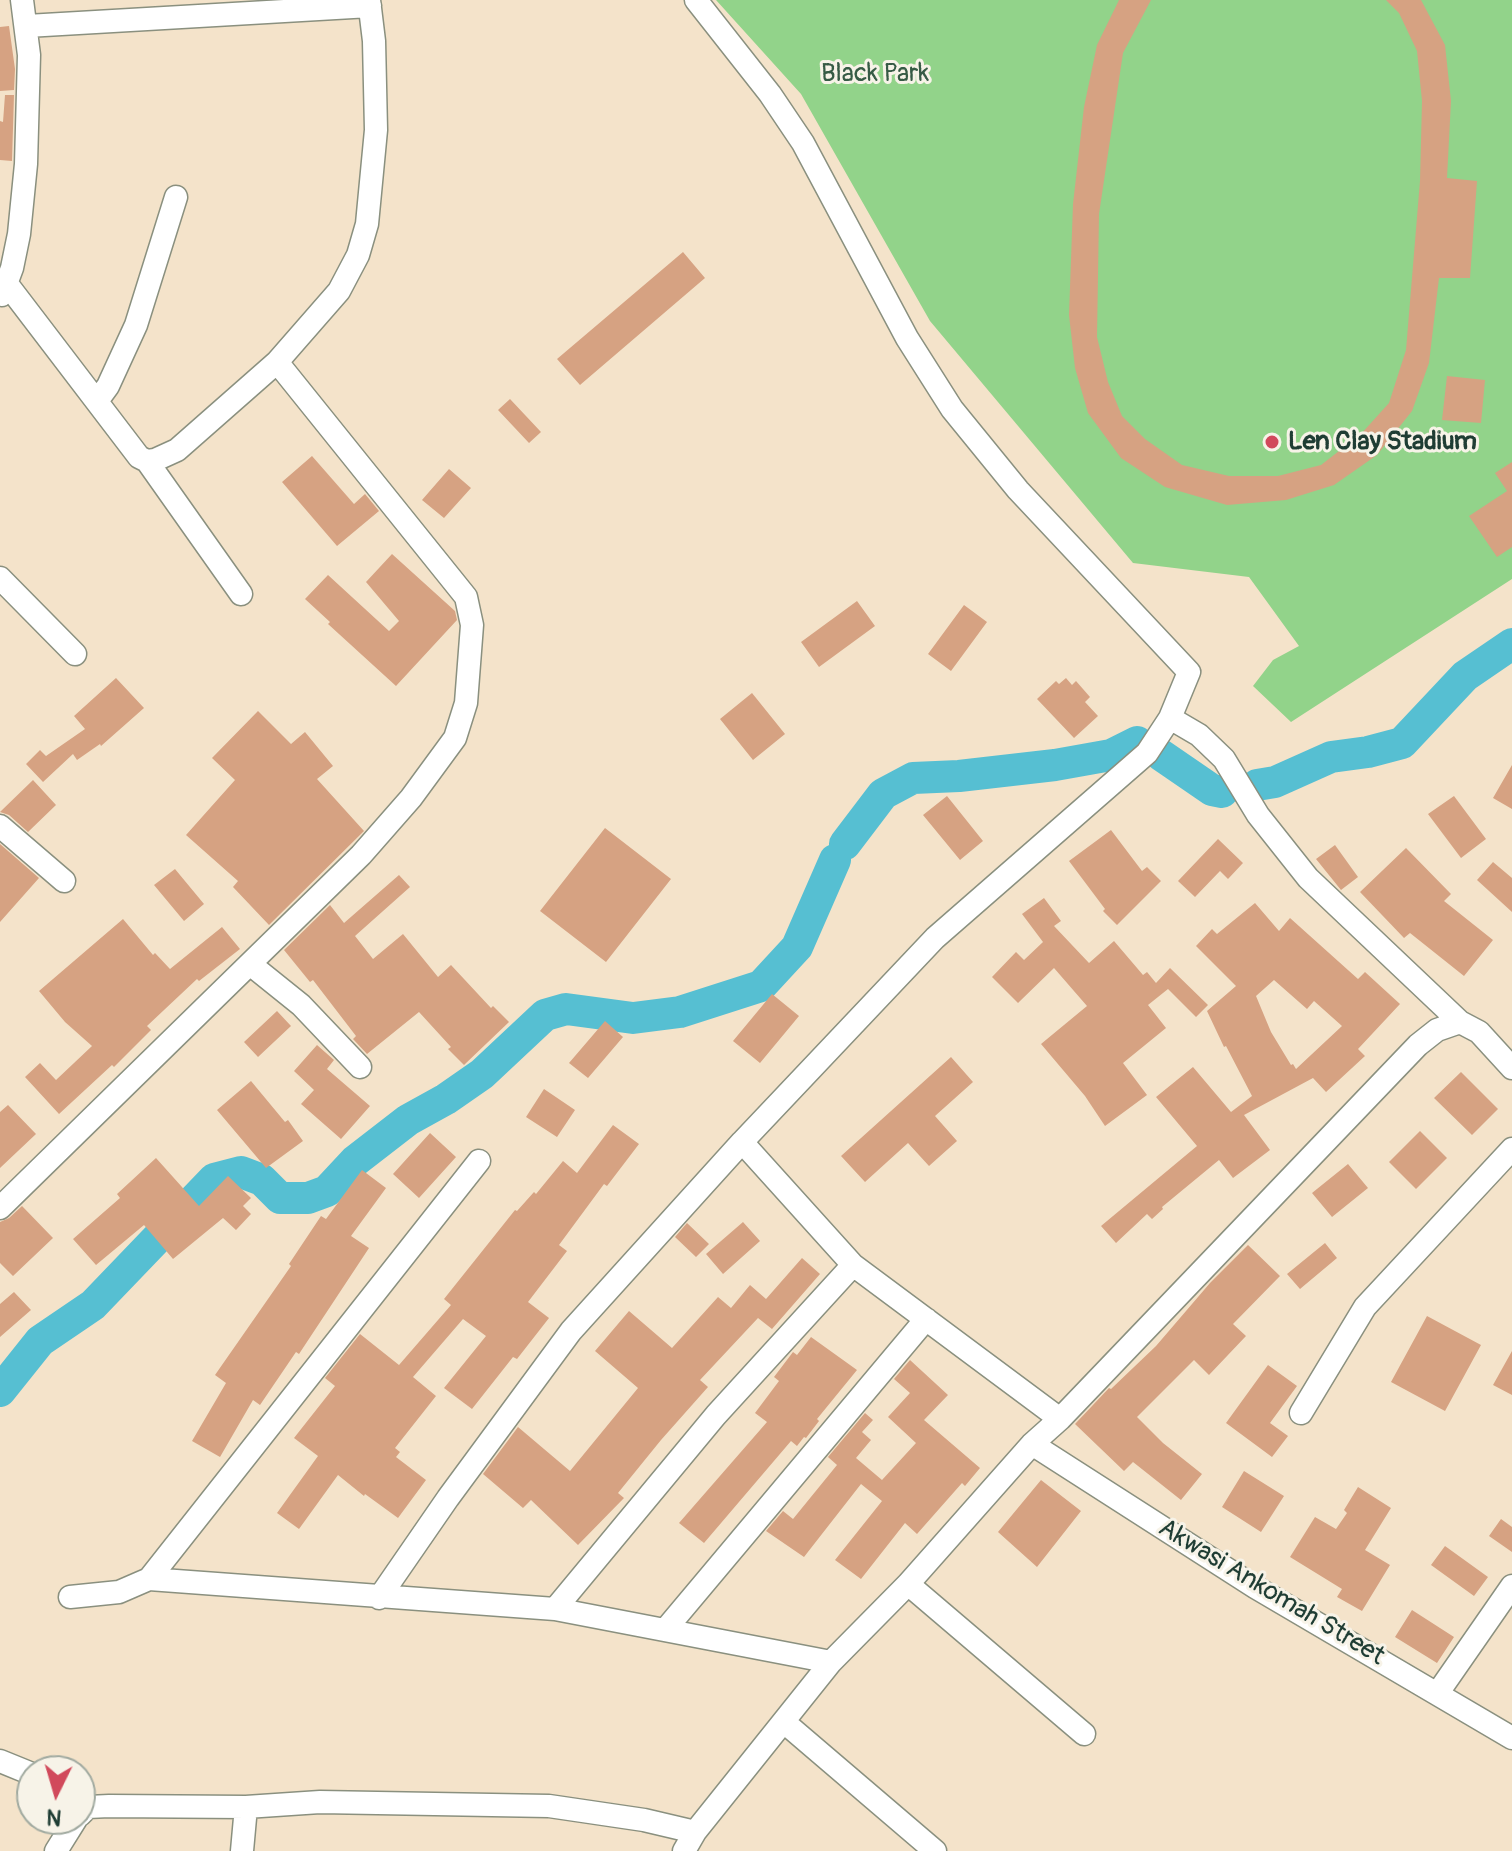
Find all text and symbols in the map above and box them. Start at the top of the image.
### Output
park label: Black Park [821,58,929,90]
place label: Len Clay Stadium [1288,426,1477,458]
marker: Len Clay Stadium [1263,433,1281,451]
street label: Akwasi Ankomah Street [1152,1513,1390,1673]
north arrow [16,1755,96,1835]
text: N [45,1802,63,1832]

